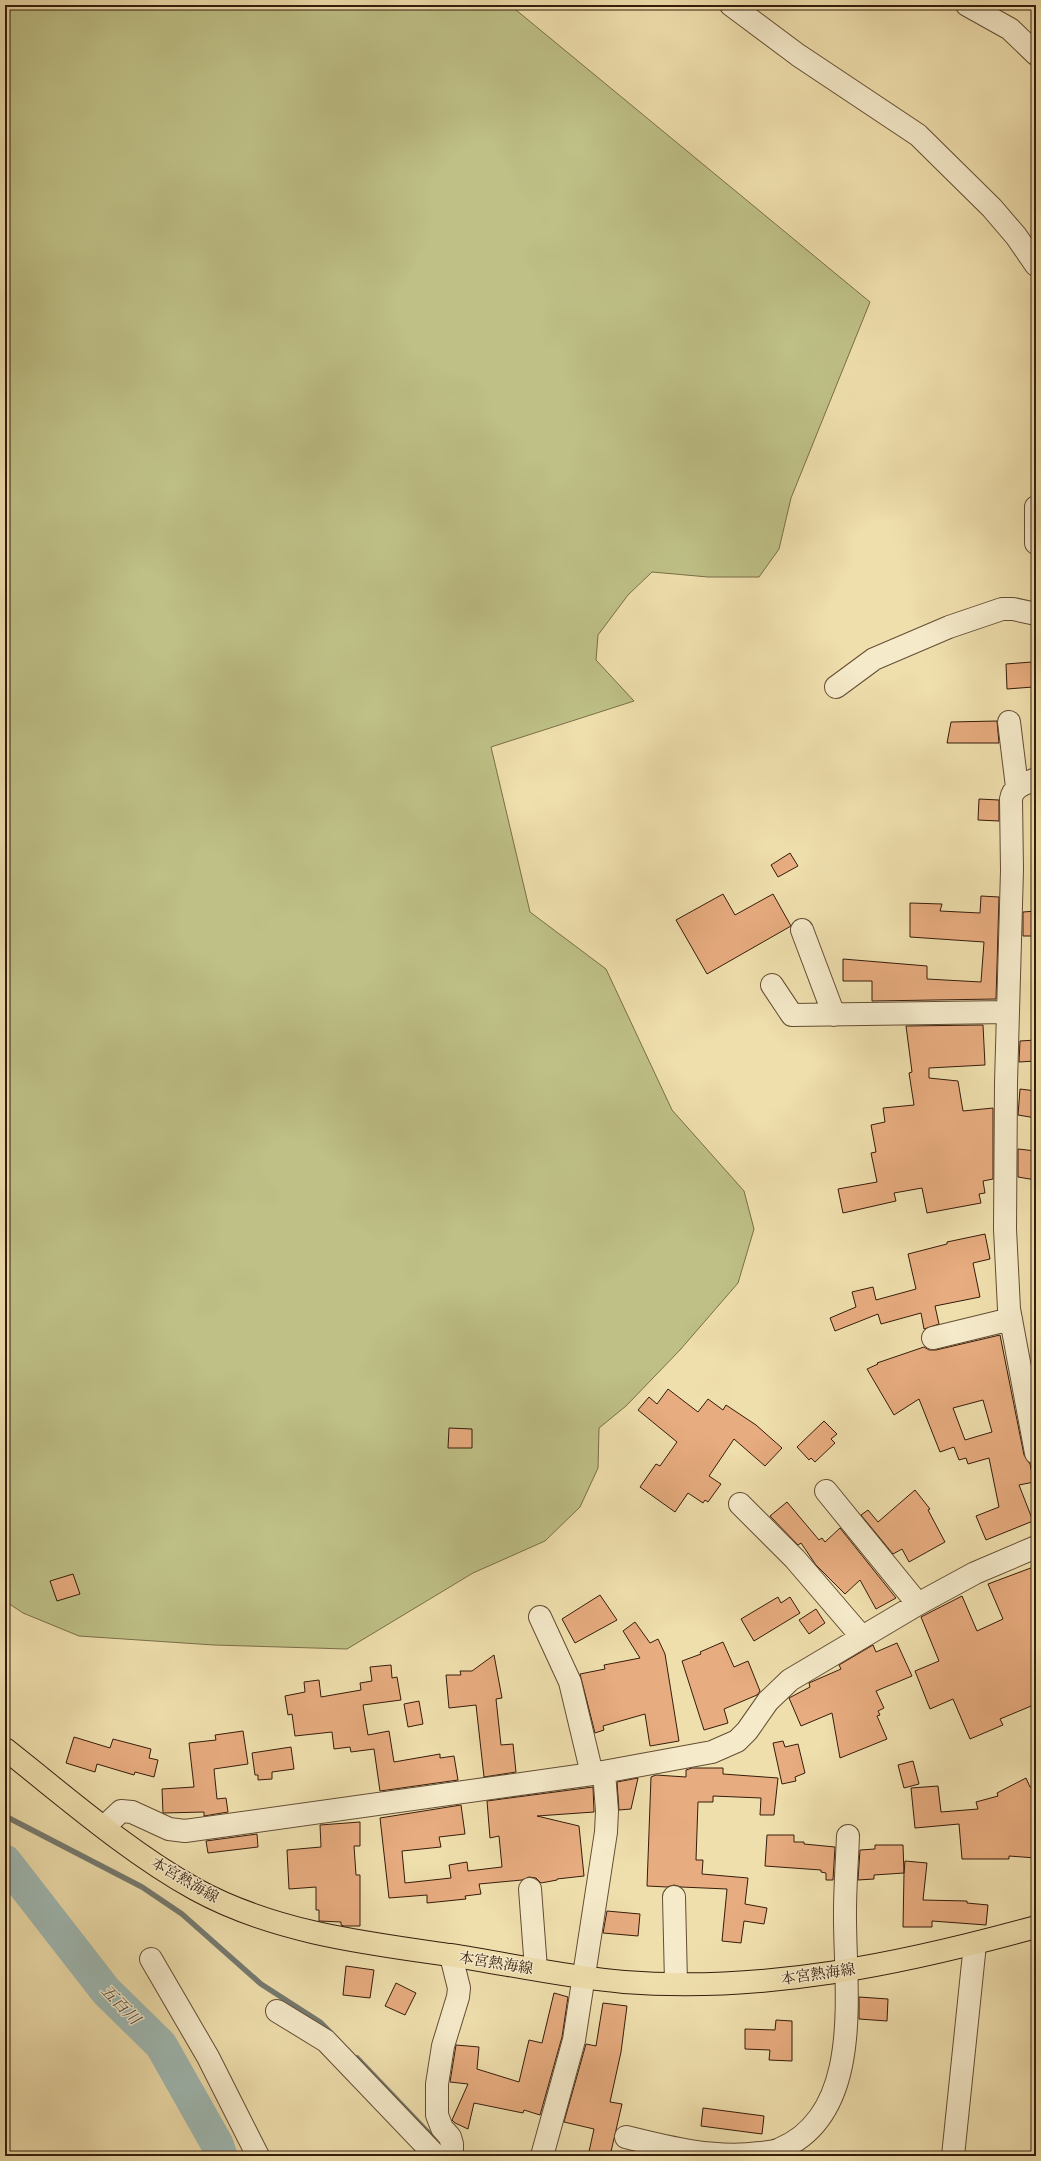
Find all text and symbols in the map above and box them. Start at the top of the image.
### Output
street label: 本宮熱海線 [148,1853,222,1907]
street label: 本宮熱海線 [457,1948,534,1979]
street label: 本宮熱海線 [780,1960,857,1989]
water label: 五百川 [96,1980,146,2030]

